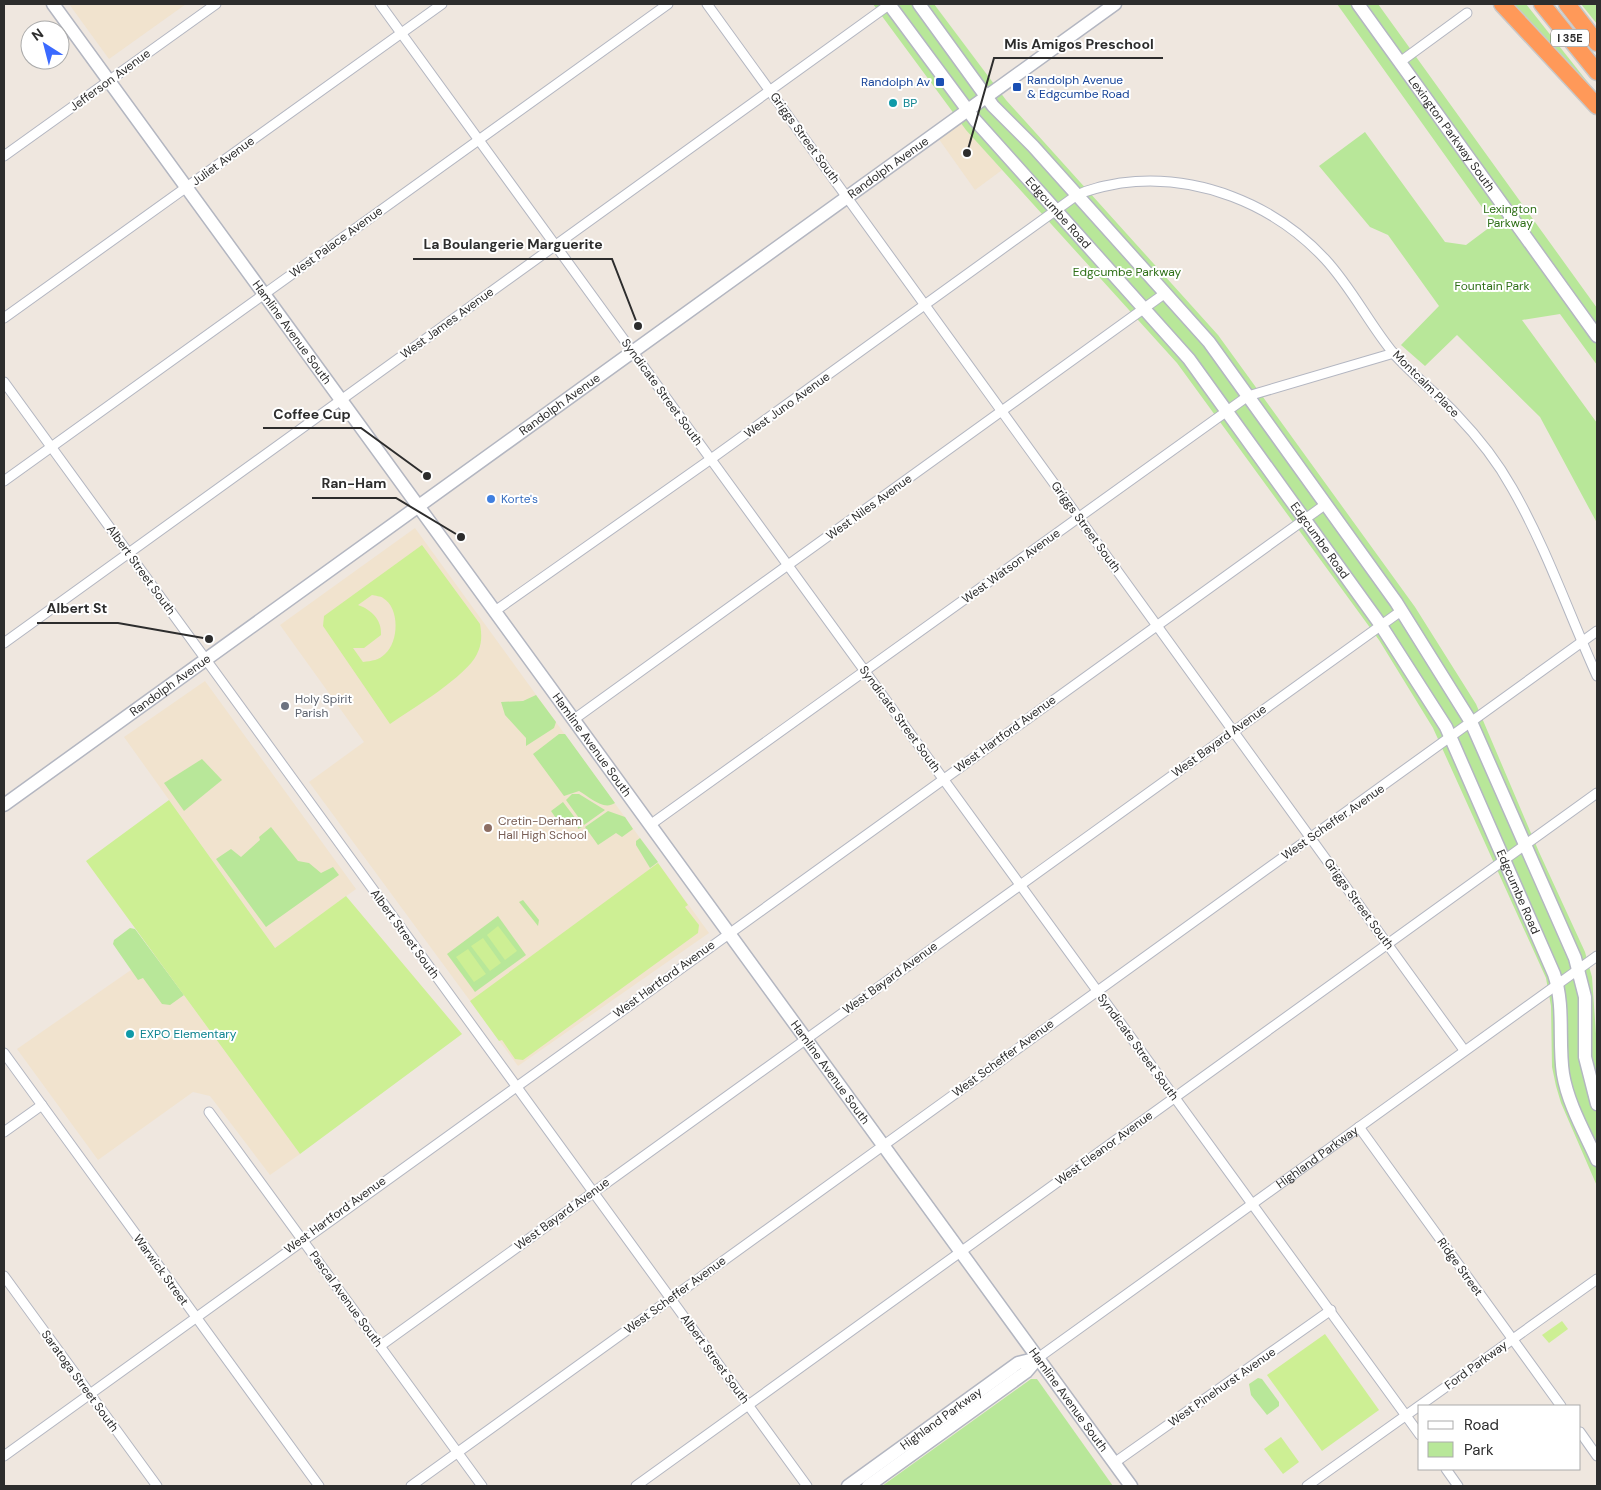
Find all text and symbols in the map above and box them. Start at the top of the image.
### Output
north arrow [20,20,70,70]
text: N [28,24,47,45]
callout: Mis Amigos Preschool [994,29,1163,58]
road number: I 35E [1551,29,1589,46]
text: Mis Amigos Preschool [1004,35,1154,53]
street label: Jefferson Avenue [66,45,154,115]
place label: Randolph Avenue & Edgcumbe Road [1027,72,1130,102]
street label: Lexington Parkway South [1405,73,1498,195]
place label: Randolph Av [861,74,931,90]
marker: Randolph Av [934,76,946,88]
marker: Randolph Avenue & Edgcumbe Road [1011,81,1023,93]
street label: Griggs Street South [767,89,844,187]
place label: BP [903,95,917,111]
marker: BP [887,97,899,109]
street label: Juliet Avenue [188,133,258,189]
street label: Randolph Avenue [844,133,932,202]
street label: Edgcumbe Road [1022,174,1094,252]
park label: Lexington Parkway [1483,201,1537,231]
street label: West Palace Avenue [286,203,386,281]
callout: La Boulangerie Marguerite [413,230,612,259]
text: La Boulangerie Marguerite [423,235,603,253]
park label: Edgcumbe Parkway [1073,264,1182,280]
street label: Hamline Avenue South [249,277,335,387]
park label: Fountain Park [1455,278,1529,294]
street label: West James Avenue [397,284,497,362]
street label: Syndicate Street South [618,335,706,449]
street label: Montcalm Place [1389,347,1463,421]
street label: West Juno Avenue [741,368,833,442]
street label: Randolph Avenue [516,370,603,439]
callout: Coffee Cup [263,399,361,428]
text: Coffee Cup [273,405,351,423]
callout: Ran-Ham [312,469,396,498]
street label: West Niles Avenue [823,470,915,543]
text: Ran-Ham [322,474,386,492]
street label: Griggs Street South [1048,478,1125,576]
place label: Korte's [501,491,538,507]
marker: Korte's [485,493,497,505]
street label: Edgcumbe Road [1287,499,1353,582]
street label: Albert Street South [103,522,179,618]
street label: West Watson Avenue [959,525,1063,607]
callout: Albert St [37,594,118,623]
text: Albert St [47,599,107,617]
street label: Randolph Avenue [127,650,214,720]
street label: Syndicate Street South [856,662,944,776]
street label: Hamline Avenue South [549,690,635,800]
place label: Holy Spirit Parish [295,691,353,721]
street label: West Hartford Avenue [951,692,1059,776]
marker: Holy Spirit Parish [279,700,291,712]
street label: West Bayard Avenue [1168,701,1270,781]
street label: West Scheffer Avenue [1278,780,1388,864]
place label: Cretin-Derham Hall High School [498,813,587,843]
marker: Cretin-Derham Hall High School [482,822,494,834]
street label: Edgcumbe Road [1493,847,1544,937]
street label: Griggs Street South [1321,855,1398,953]
street label: Albert Street South [367,886,443,982]
street label: West Hartford Avenue [610,937,718,1021]
street label: West Bayard Avenue [839,938,941,1018]
street label: Syndicate Street South [1094,990,1182,1104]
street label: West Scheffer Avenue [949,1016,1057,1100]
street label: Hamline Avenue South [787,1017,873,1127]
place label: EXPO Elementary [140,1026,237,1042]
marker: EXPO Elementary [124,1028,136,1040]
street label: West Eleanor Avenue [1052,1107,1156,1189]
street label: Highland Parkway [1273,1122,1362,1192]
street label: West Hartford Avenue [281,1173,389,1257]
street label: West Bayard Avenue [511,1174,613,1254]
street label: Warwick Street [130,1231,192,1309]
street label: Ridge Street [1434,1235,1487,1299]
street label: Pascal Avenue South [306,1248,386,1350]
street label: West Scheffer Avenue [621,1253,729,1337]
street label: Albert Street South [677,1311,753,1407]
street label: Saratoga Street South [38,1327,122,1435]
street label: Ford Parkway [1441,1337,1511,1393]
street label: West Pinehurst Avenue [1165,1344,1279,1430]
street label: Hamline Avenue South [1025,1345,1111,1455]
street label: Highland Parkway [897,1383,986,1454]
legend [1418,1405,1581,1470]
text: Road [1464,1415,1499,1435]
text: Park [1464,1440,1494,1460]

